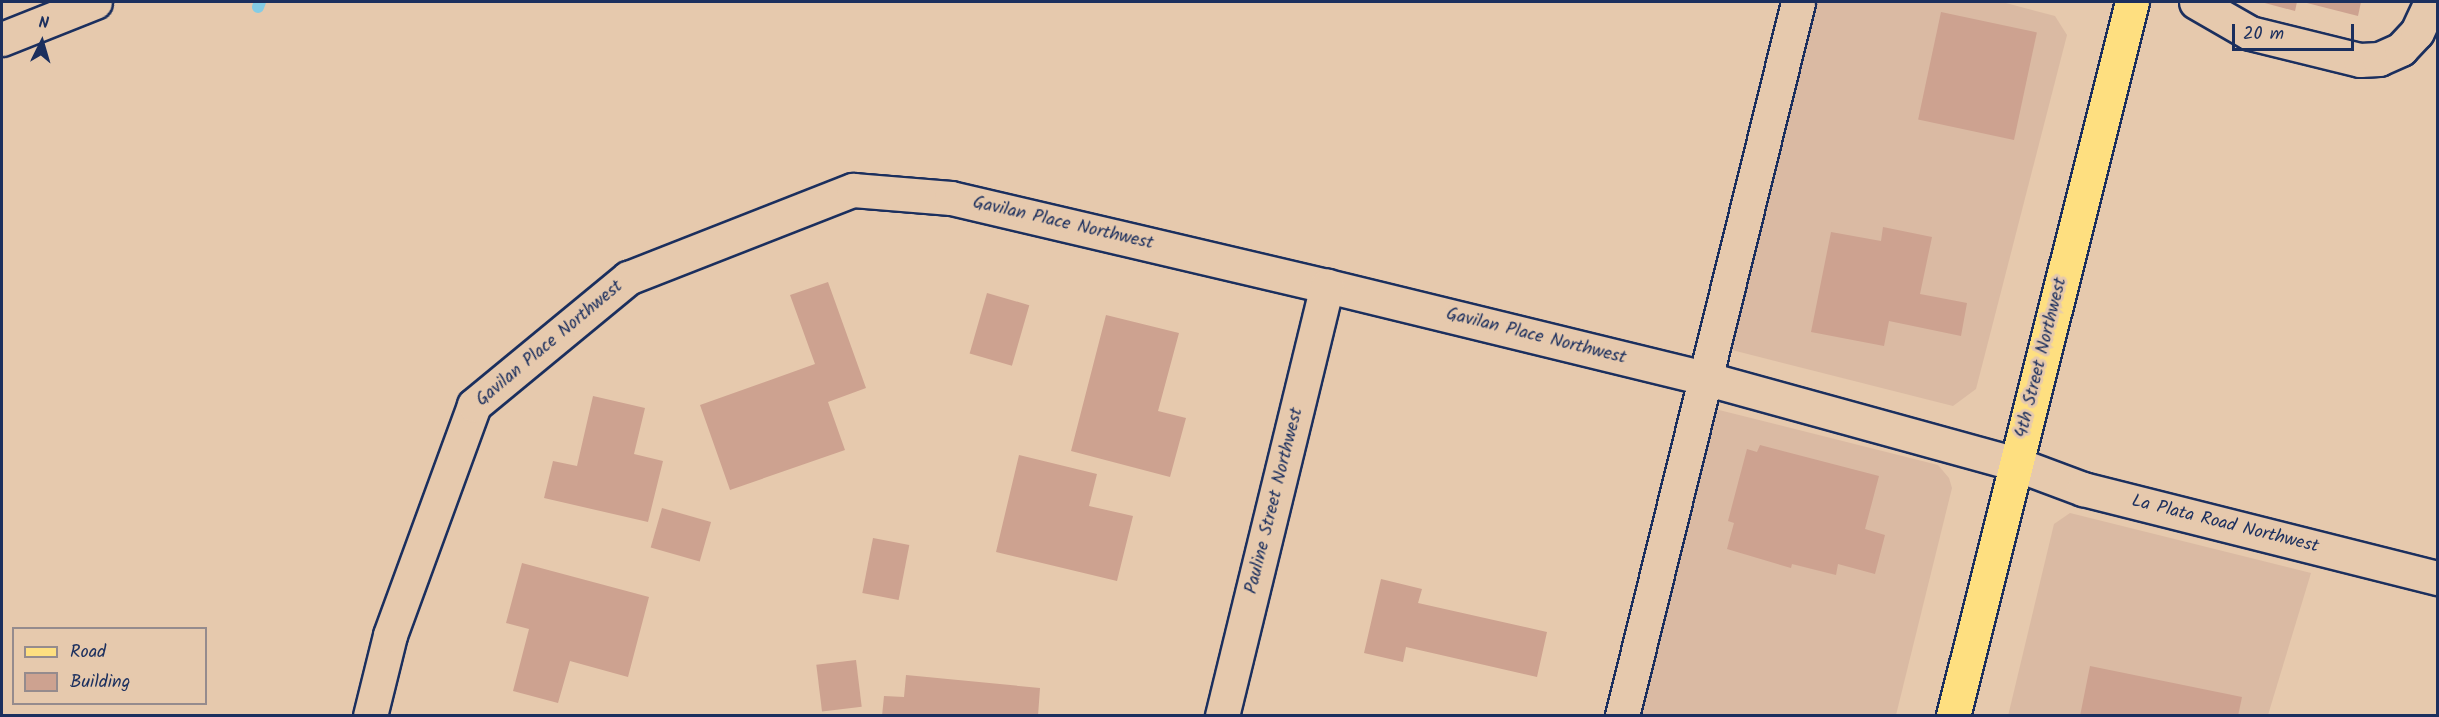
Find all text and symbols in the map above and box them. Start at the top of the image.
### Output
text: N [37,11,50,36]
north arrow [12,12,72,72]
scale bar [2235,12,2356,50]
text: 20 m [2243,20,2284,49]
street label: Gavilan Place Northwest [971,193,1155,255]
street label: Gavilan Place Northwest [472,276,628,412]
street label: 4th Street Northwest [2012,276,2072,440]
street label: Gavilan Place Northwest [1444,304,1628,370]
street label: Pauline Street Northwest [1241,406,1309,596]
street label: La Plata Road Northwest [2129,491,2321,559]
legend [12,627,207,705]
text: Road [70,638,106,667]
text: Building [70,668,130,697]

